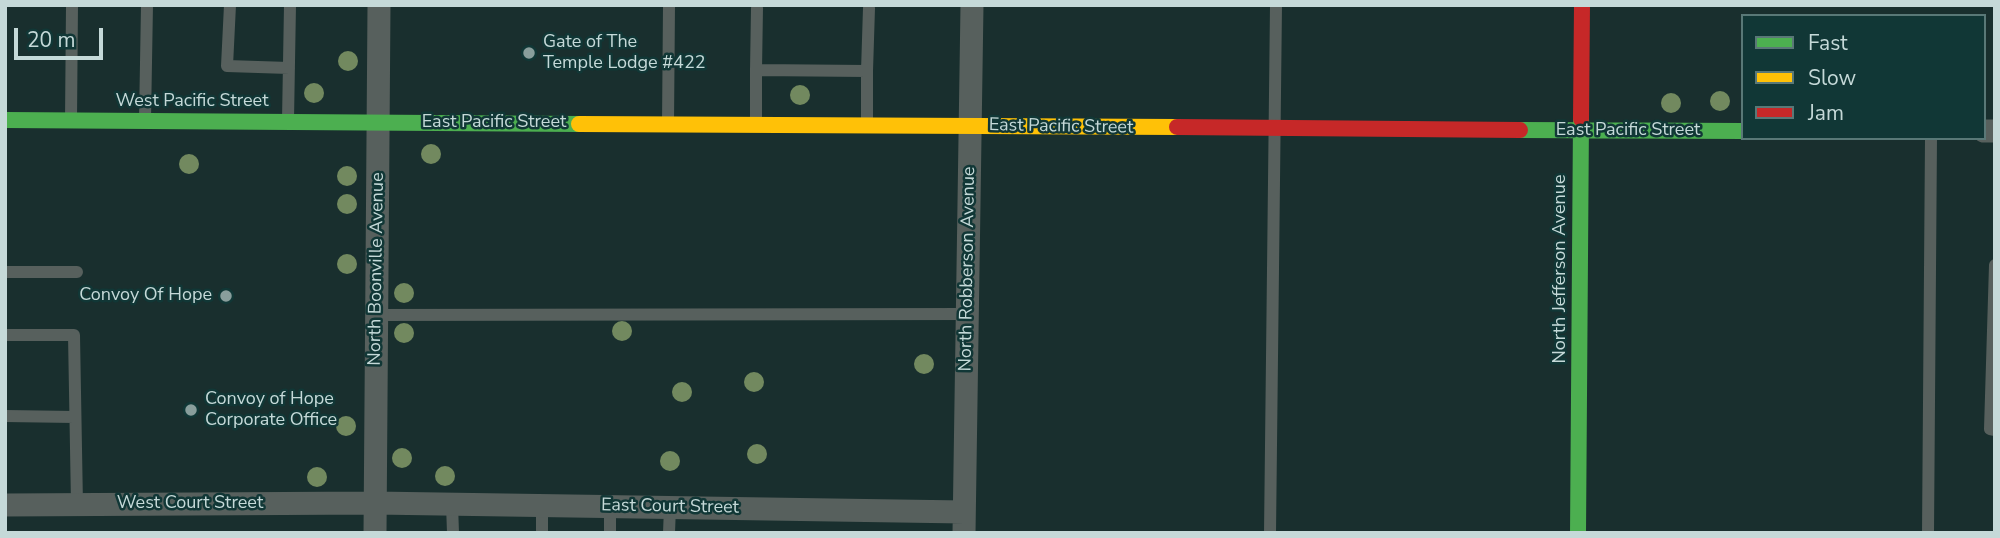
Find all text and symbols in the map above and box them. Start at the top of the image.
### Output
scale bar [18,14,107,58]
legend [1741,14,1986,140]
text: 20 m [27,26,76,54]
text: Fast [1808,29,1848,57]
place label: Gate of The Temple Lodge #422 [543,32,706,74]
marker: Gate of The Temple Lodge #422 [521,45,537,61]
text: Slow [1808,64,1856,92]
street label: West Pacific Street [116,91,268,113]
text: Jam [1808,99,1844,127]
street label: East Pacific Street [422,112,566,134]
street label: East Pacific Street [989,115,1133,139]
street label: East Pacific Street [1556,120,1700,142]
street label: North Robberson Avenue [955,166,981,372]
street label: North Boonville Avenue [365,172,389,366]
street label: North Jefferson Avenue [1550,175,1572,363]
place label: Convoy Of Hope [79,285,212,307]
marker: Convoy Of Hope [218,288,234,304]
place label: Convoy of Hope Corporate Office [205,389,337,432]
marker: Convoy of Hope Corporate Office [183,402,199,418]
street label: West Court Street [117,493,263,515]
street label: East Court Street [601,495,739,519]

